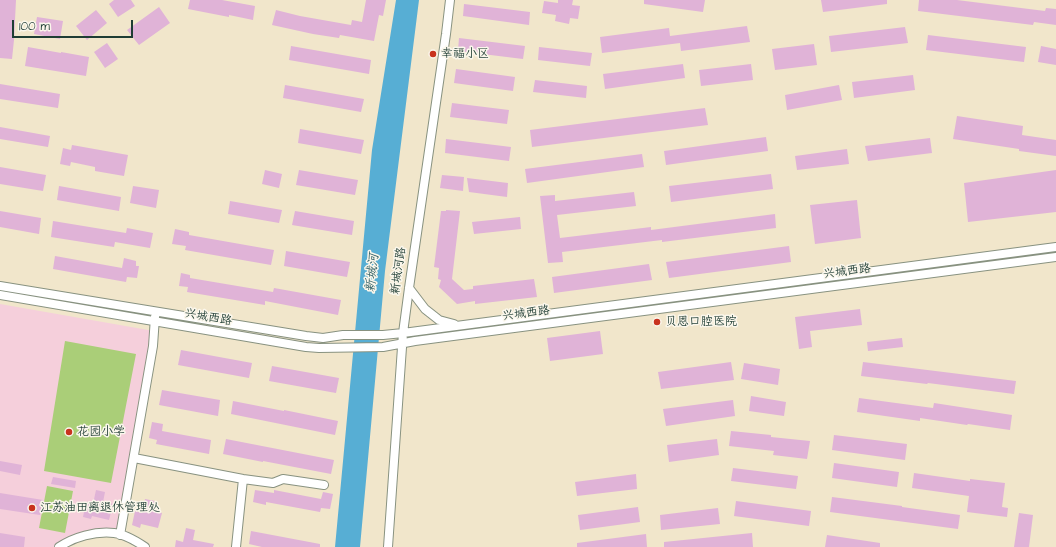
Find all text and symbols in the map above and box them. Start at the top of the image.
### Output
scale bar [14,12,135,38]
text: 100 m [19,18,50,35]
place label: 幸福小区 [441,47,489,61]
marker: 幸福小区 [428,49,438,59]
street label: 新城河路 [389,246,409,296]
water label: 新城河 [363,253,383,293]
street label: 兴城西路 [822,262,872,282]
street label: 兴城西路 [501,304,551,324]
street label: 兴城西路 [183,307,233,329]
place label: 贝恩口腔医院 [665,315,737,329]
marker: 贝恩口腔医院 [652,317,662,327]
place label: 花园小学 [77,425,125,439]
marker: 花园小学 [64,427,74,437]
place label: 江苏油田离退休管理处 [40,501,160,515]
marker: 江苏油田离退休管理处 [27,503,37,513]

